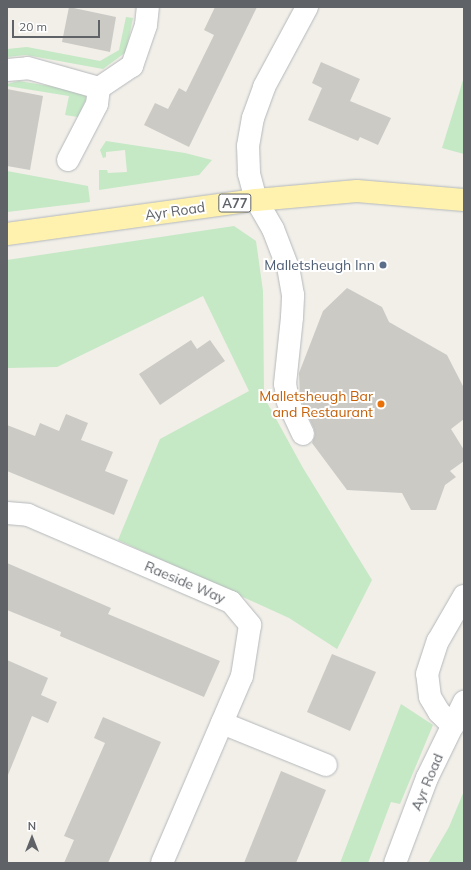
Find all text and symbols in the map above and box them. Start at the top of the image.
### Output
scale bar [14,12,102,38]
text: 20 m [19,19,47,34]
road number: A77 [218,192,252,214]
street label: Ayr Road [144,198,206,224]
place label: Malletsheugh Inn [264,257,375,273]
marker: Malletsheugh Inn [378,260,388,270]
place label: Malletsheugh Bar and Restaurant [259,388,373,420]
marker: Malletsheugh Bar and Restaurant [376,399,386,409]
street label: Raeside Way [142,557,228,607]
street label: Ayr Road [407,751,447,813]
north arrow [12,818,52,858]
text: N [28,819,36,833]

